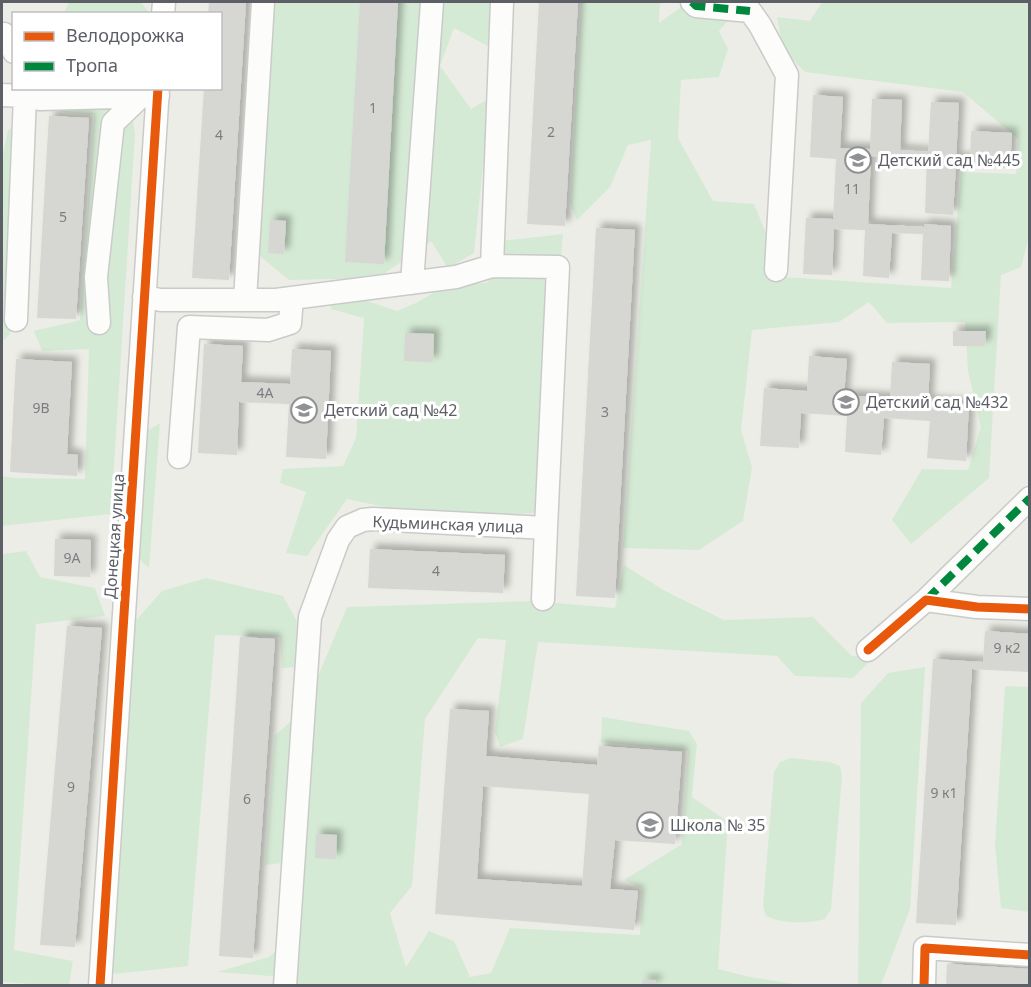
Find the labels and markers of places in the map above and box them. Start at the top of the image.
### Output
school or university icon: Детский сад №445 [843,145,873,175]
place label: Детский сад №445 [878,149,1020,171]
school or university icon: Детский сад №432 [831,387,861,417]
place label: Детский сад №432 [866,391,1008,413]
school or university icon: Детский сад №42 [289,395,319,425]
place label: Детский сад №42 [324,399,457,421]
school or university icon: Школа № 35 [635,810,665,840]
place label: Школа № 35 [670,814,765,836]

